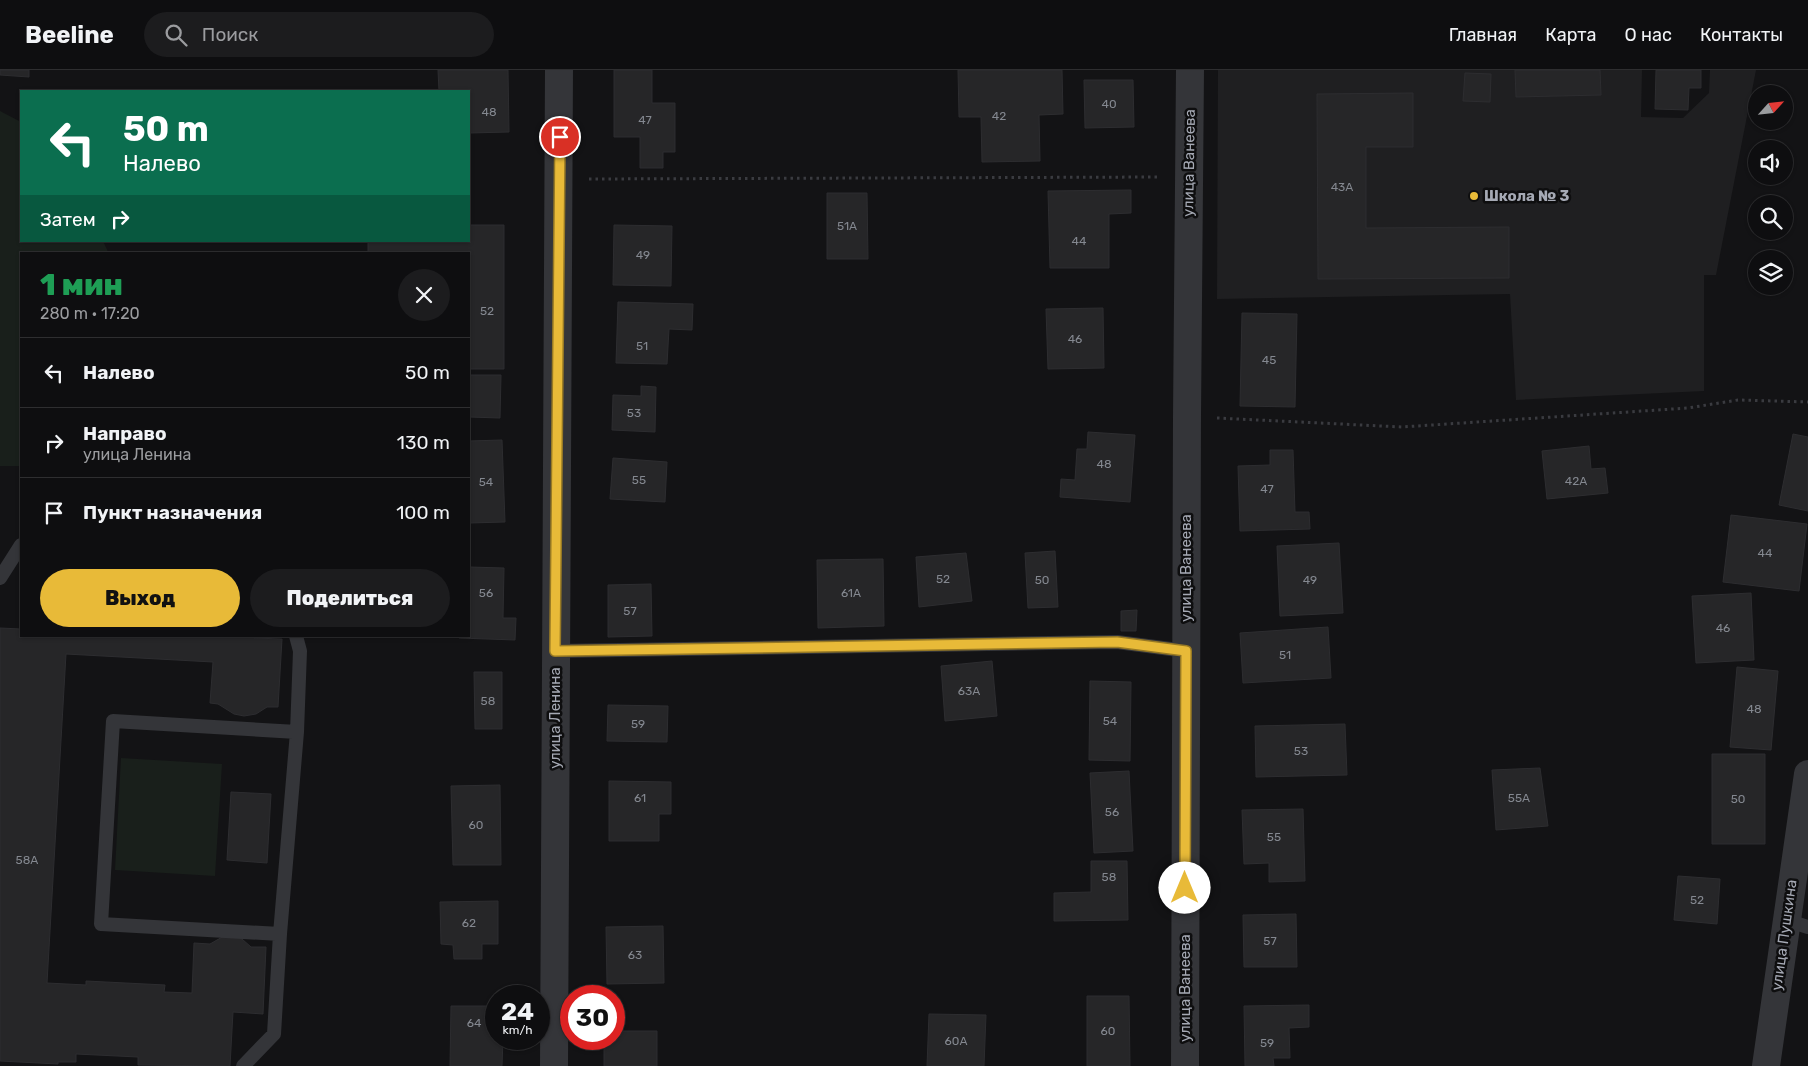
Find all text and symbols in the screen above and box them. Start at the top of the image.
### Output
search box [144,12,494,57]
text: Beeline [25,21,114,49]
icon: search [162,21,190,49]
text: Поиск [202,23,259,46]
text: Главная [1449,24,1517,46]
text: Карта [1545,24,1597,46]
text: О нас [1625,24,1672,46]
text: Контакты [1700,24,1783,46]
north arrow [1748,85,1792,130]
map controls [1748,85,1793,295]
house number: 40 [1101,97,1117,111]
house number: 48 [481,105,497,119]
text: 50 m [123,108,209,150]
house number: 42 [992,109,1006,123]
street label: улица Ванеева [1179,109,1199,217]
icon: left [40,110,105,175]
house number: 47 [638,113,652,127]
pin [539,116,581,158]
icon: arrive [546,123,574,151]
button: sound [1748,140,1793,185]
text: Налево [123,150,201,177]
house number: 43А [1331,180,1353,194]
place label: Школа № 3 [1484,187,1570,205]
marker: Школа № 3 [1468,190,1480,202]
button: search [1748,195,1793,240]
icon: right [106,205,134,233]
text: Затем [40,208,96,231]
house number: 51А [837,219,857,233]
house number: 44 [1072,234,1087,248]
house number: 49 [636,248,650,262]
button: layers [1748,250,1793,295]
text: 1 мин [40,267,123,303]
button: close [398,269,450,321]
text: 280 m · 17:20 [40,304,140,323]
house number: 52 [480,304,494,318]
house number: 46 [1068,332,1082,346]
house number: 51 [636,339,648,353]
house number: 45 [1262,353,1276,367]
icon: left [40,359,68,387]
text: Налево [83,361,155,384]
text: 50 m [405,361,450,384]
house number: 53 [627,406,641,420]
text: Направо [83,422,167,445]
icon: right [40,429,68,457]
text: 130 m [397,431,450,454]
text: улица Ленина [83,445,191,464]
house number: 48 [1096,457,1112,471]
house number: 55 [632,473,646,487]
house number: 42А [1565,474,1587,488]
house number: 54 [479,475,494,489]
house number: 47 [1260,482,1274,496]
icon: arrive [40,499,68,527]
text: Пункт назначения [83,501,262,524]
text: 100 m [396,501,450,524]
street label: улица Ванеева [1177,514,1195,622]
house number: 44 [1758,546,1773,560]
button: Выход [40,569,240,627]
button: Поделиться [250,569,450,627]
house number: 52 [936,572,950,586]
house number: 50 [1035,573,1049,587]
house number: 49 [1303,573,1317,587]
house number: 56 [479,586,493,600]
house number: 61А [841,586,861,600]
house number: 57 [623,604,637,618]
house number: 46 [1716,621,1730,635]
house number: 51 [1279,648,1291,662]
street label: улица Ленина [546,667,564,769]
house number: 63А [958,684,980,698]
house number: 58 [481,694,495,708]
house number: 48 [1746,702,1762,716]
house number: 54 [1103,714,1118,728]
house number: 59 [631,717,645,731]
house number: 53 [1294,744,1308,758]
house number: 61 [634,791,646,805]
house number: 55А [1508,791,1530,805]
house number: 50 [1731,792,1745,806]
house number: 56 [1105,805,1119,819]
house number: 60 [469,818,483,832]
house number: 55 [1267,830,1281,844]
house number: 58А [16,853,38,867]
position arrow [1158,861,1210,913]
house number: 58 [1102,870,1116,884]
street label: улица Пушкина [1767,878,1801,992]
house number: 52 [1690,893,1704,907]
house number: 62 [462,916,476,930]
street label: улица Ванеева [1176,934,1194,1042]
house number: 57 [1263,934,1277,948]
house number: 63 [628,948,642,962]
speed limit sign: 30 [560,985,625,1050]
text: 24 [501,997,534,1026]
house number: 64 [467,1016,482,1030]
text: km/h [503,1023,532,1037]
house number: 60 [1101,1024,1115,1038]
house number: 60А [945,1034,967,1048]
house number: 59 [1260,1036,1274,1050]

